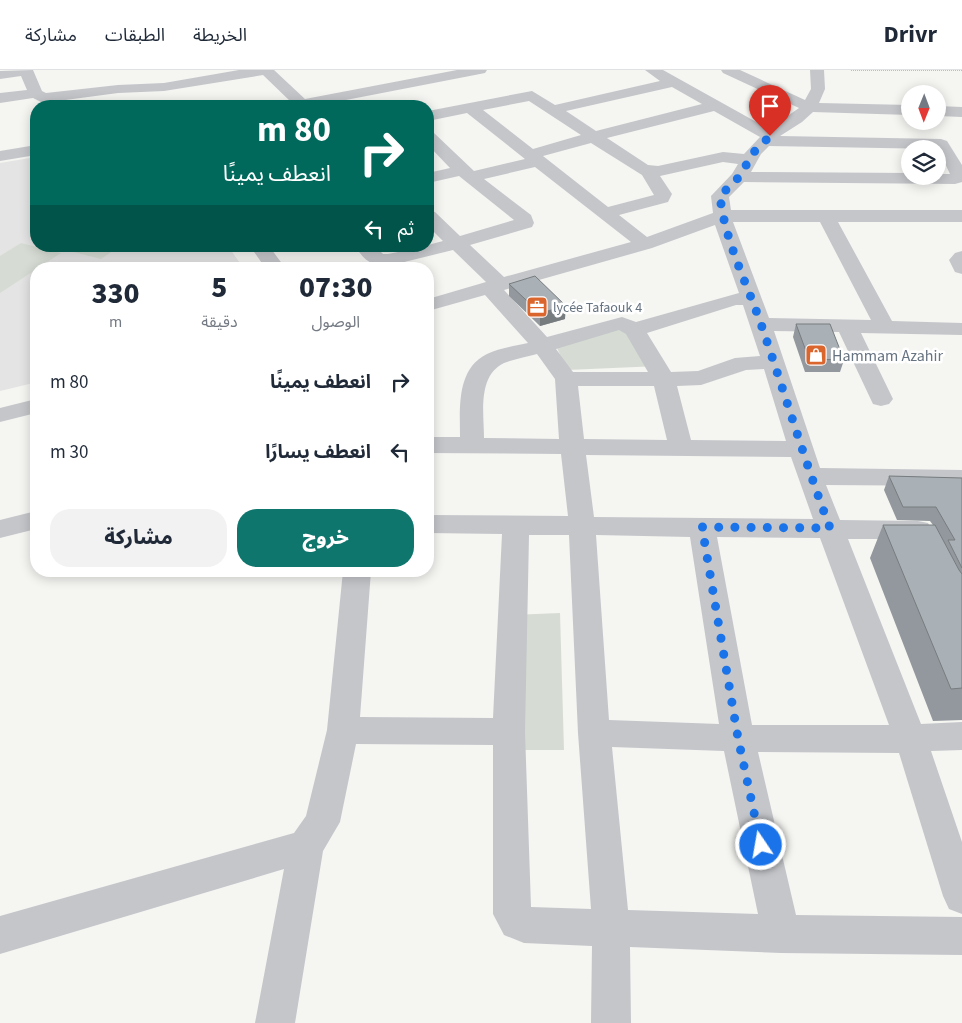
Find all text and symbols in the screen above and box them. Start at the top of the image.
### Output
text: Drivr [883,17,937,52]
text: مشاركة [25,23,77,48]
text: الطبقات [105,23,165,48]
text: الخريطة [193,23,247,48]
pin [749,85,791,136]
north arrow [901,85,946,130]
map controls [901,85,946,185]
icon: arrive [756,92,784,120]
text: 80 m [257,105,331,155]
icon: right [349,120,414,185]
button: layers [901,140,946,185]
text: انعطف يمينًا [223,158,331,190]
icon: left [360,215,388,243]
text: ثم [398,216,414,243]
text: 5 [211,266,227,309]
text: 07:30 [299,266,372,309]
text: 330 [92,272,140,315]
office icon: lycée Tafaouk 4 [525,295,549,319]
place label: lycée Tafaouk 4 [553,298,642,318]
text: m [109,311,122,333]
text: دقيقة [201,311,238,333]
text: الوصول [311,311,360,333]
shop icon: Hammam Azahir [804,343,828,367]
place label: Hammam Azahir [832,345,943,367]
icon: right [386,368,414,396]
text: 80 m [50,369,88,396]
text: انعطف يمينًا [270,369,371,396]
icon: left [386,438,414,466]
text: 30 m [50,439,88,466]
text: انعطف يسارًا [265,439,371,466]
button: مشاركة [50,509,227,567]
button: خروج [237,509,414,567]
position arrow [734,818,786,870]

